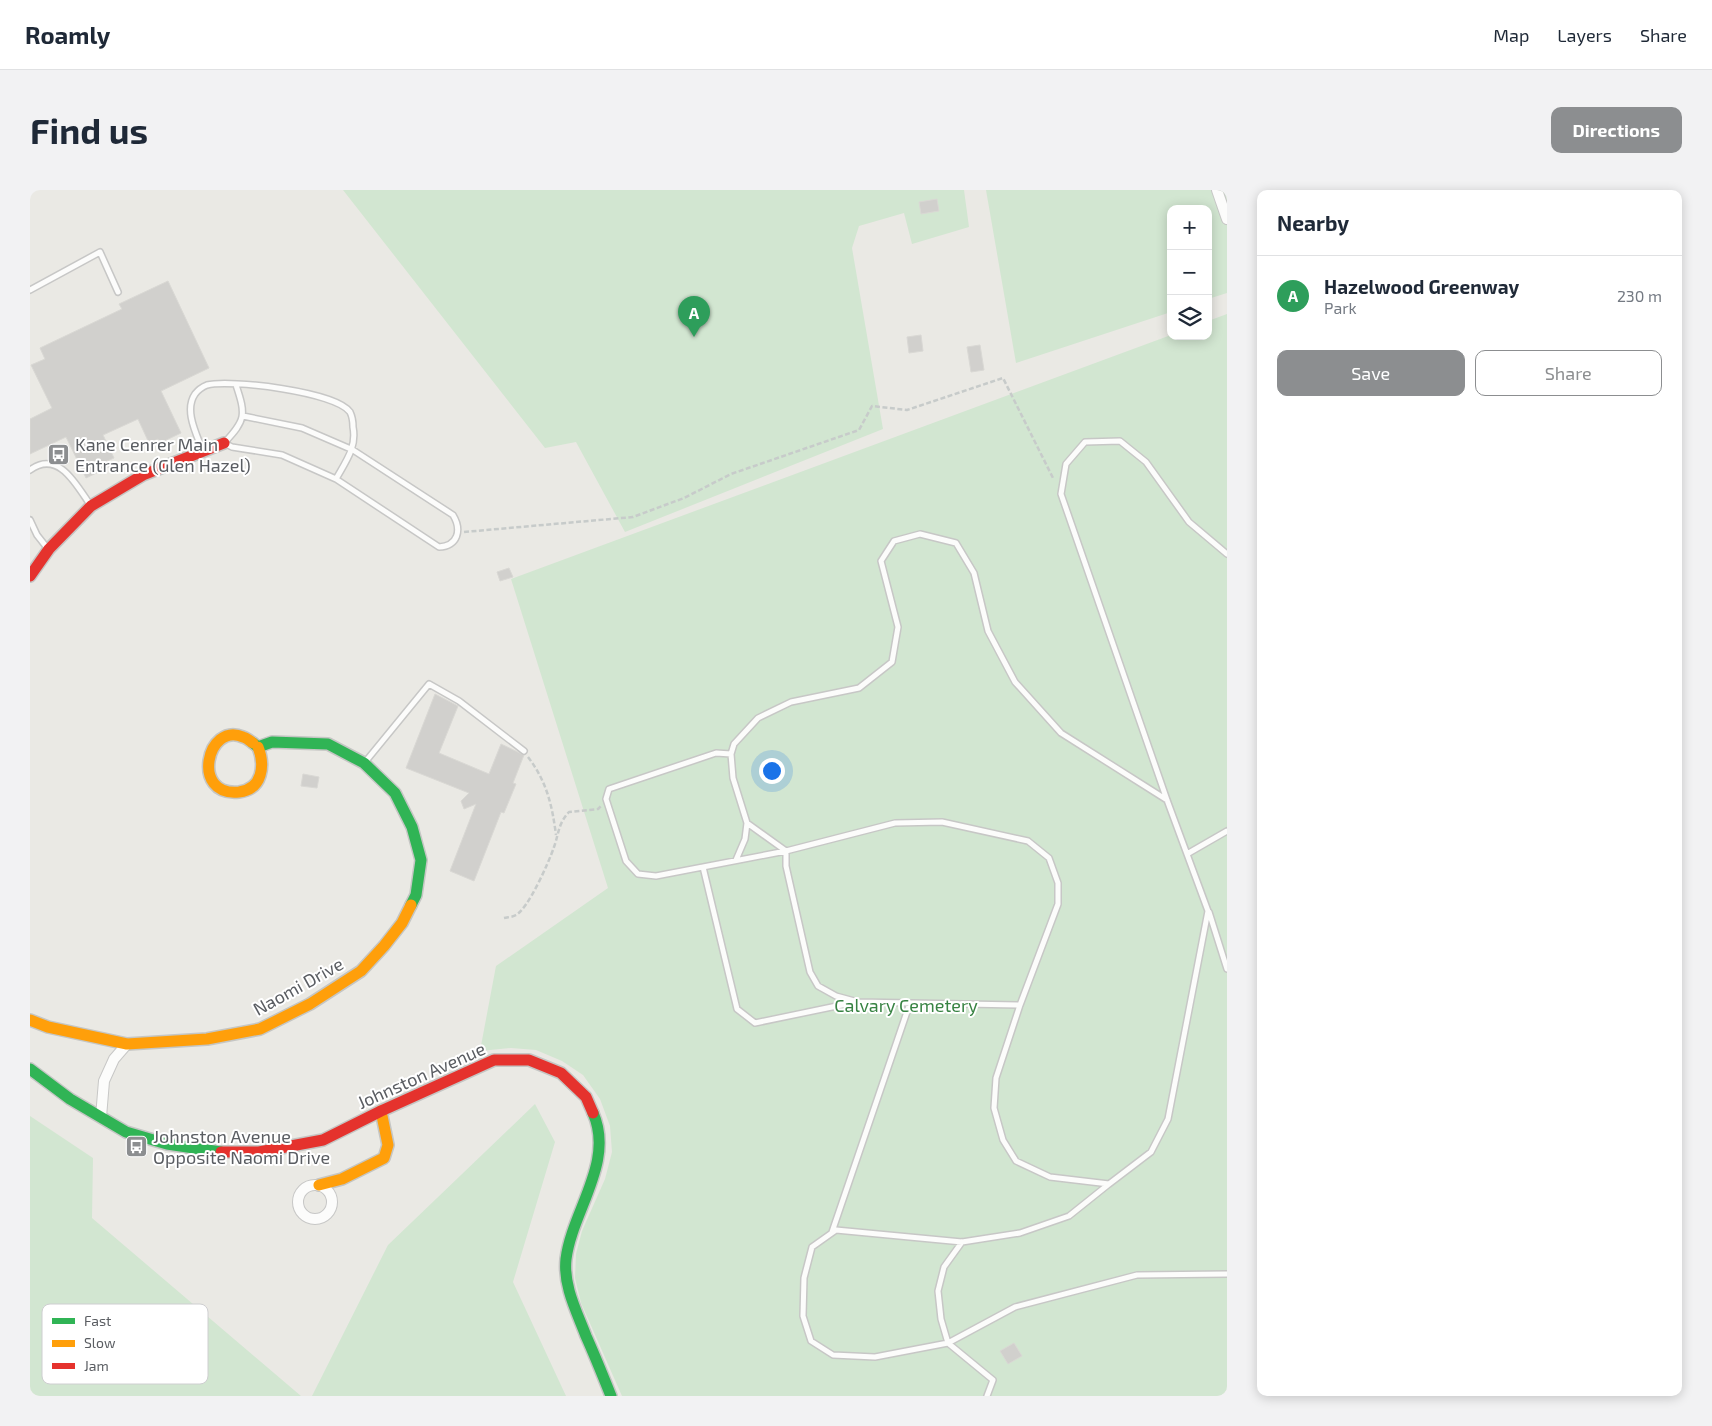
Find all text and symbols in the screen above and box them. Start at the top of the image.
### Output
text: Roamly [25,20,110,49]
text: Map [1493,24,1529,46]
text: Layers [1557,24,1612,46]
text: Share [1640,24,1687,46]
button: Directions [1551,107,1682,153]
text: Find us [30,109,148,151]
map controls [1167,205,1212,340]
button: + [1167,205,1212,250]
text: Nearby [1277,210,1349,235]
button: − [1167,250,1212,295]
text: Hazelwood Greenway [1324,275,1519,298]
text: A [1288,286,1298,305]
text: 230 m [1617,286,1662,305]
button: layers [1167,295,1212,340]
pin: A [678,296,710,337]
text: Park [1324,298,1357,317]
button: Save [1277,350,1465,396]
button: Share [1475,350,1662,396]
place label: Kane Cenrer Main Entrance (Glen Hazel) [75,433,251,476]
bus stop icon: Kane Cenrer Main Entrance (Glen Hazel) [47,442,71,466]
your location [759,758,785,784]
street label: Naomi Drive [249,952,347,1020]
park label: Calvary Cemetery [834,994,978,1016]
street label: Johnston Avenue [354,1037,488,1113]
place label: Johnston Avenue Opposite Naomi Drive [153,1125,330,1168]
bus stop icon: Johnston Avenue Opposite Naomi Drive [125,1134,149,1158]
legend [42,1304,208,1384]
text: Fast [84,1312,111,1329]
text: Slow [84,1334,116,1351]
text: Jam [84,1357,109,1374]

